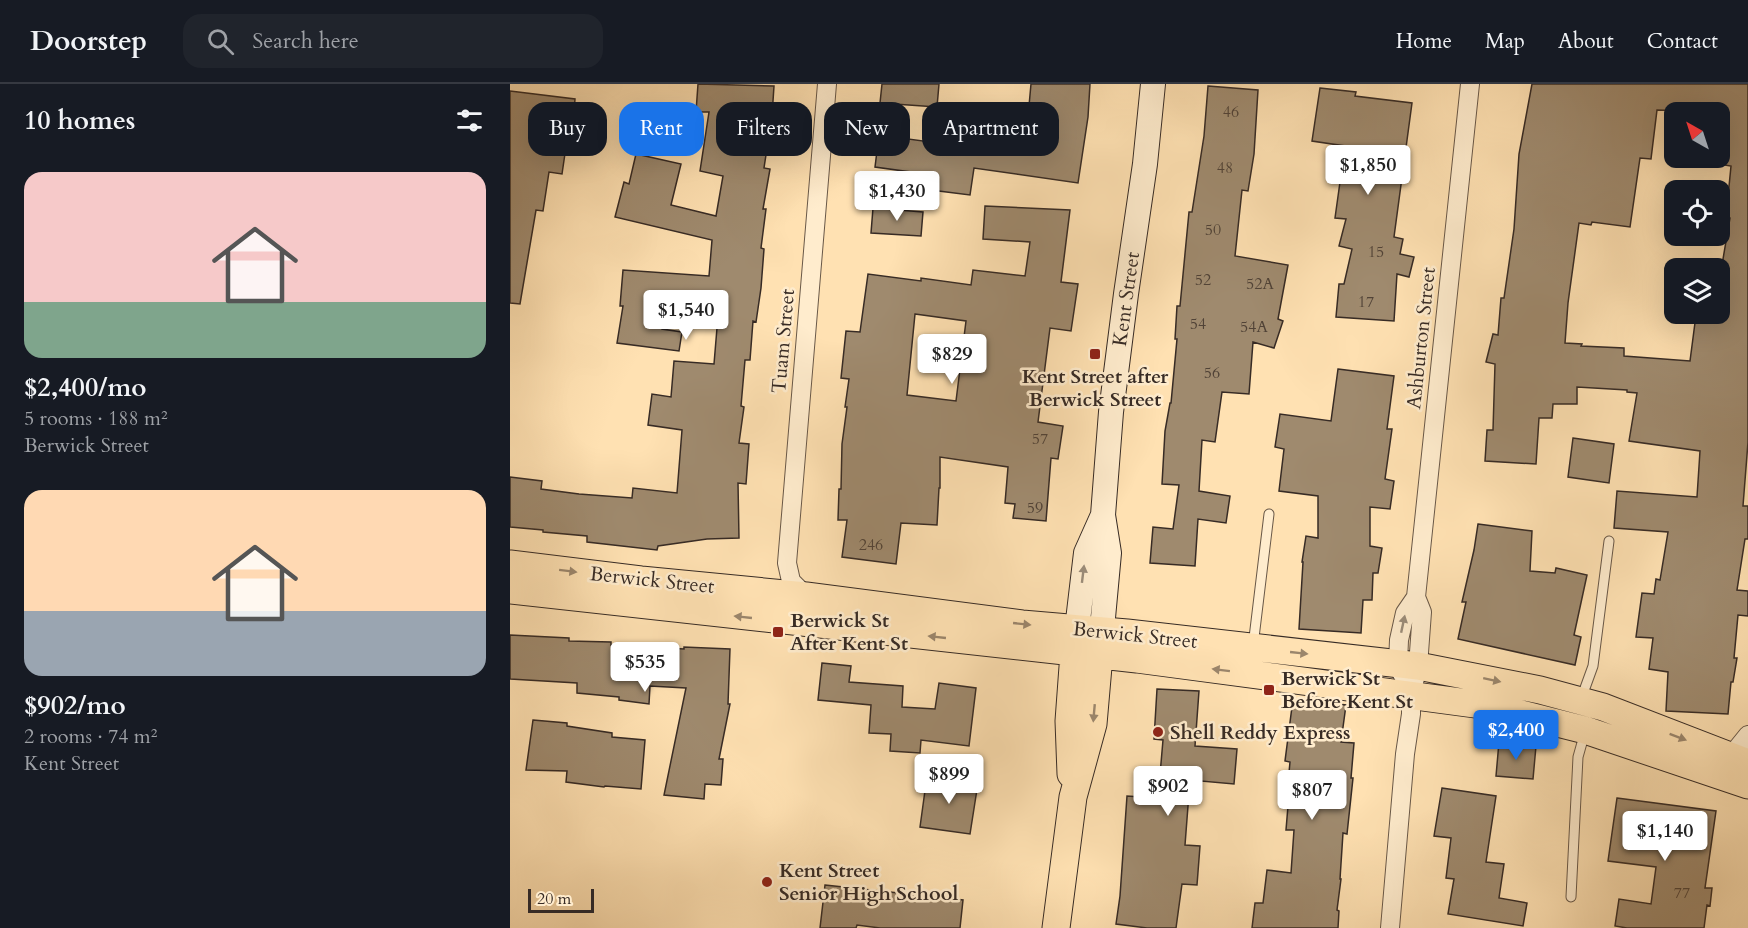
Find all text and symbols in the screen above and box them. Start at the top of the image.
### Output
search box [183,14,603,68]
text: Doorstep [30,22,147,60]
icon: search [204,25,237,58]
text: Search here [252,26,359,56]
text: Home [1396,27,1452,56]
text: Map [1485,27,1525,56]
text: About [1558,27,1614,56]
text: Contact [1647,27,1718,56]
house number: 46 [1223,101,1239,123]
chip: Buy [528,102,607,156]
chip: Rent [619,102,704,156]
chip: Filters [716,102,812,156]
chip: New [824,102,910,156]
chip: Apartment [922,102,1059,156]
north arrow [1664,102,1730,168]
map controls [1664,102,1730,324]
text: 10 homes [24,103,135,138]
icon: filters [453,104,486,137]
pin: $1,850 [1319,145,1417,196]
text: $1,850 [1339,151,1397,178]
house number: 48 [1217,157,1233,179]
pin: $1,430 [848,171,946,222]
text: $1,430 [868,177,926,204]
button: locate [1664,180,1730,246]
icon: home [201,211,309,319]
house number: 50 [1205,219,1221,241]
house number: 15 [1368,241,1384,263]
street label: Kent Street [1106,249,1146,348]
button: layers [1664,258,1730,324]
street label: Ashburton Street [1400,265,1442,410]
house number: 52 [1195,269,1211,291]
house number: 52A [1246,273,1275,295]
street label: Tuam Street [765,287,801,394]
pin: $1,540 [637,290,735,341]
house number: 17 [1358,291,1374,313]
text: $1,540 [657,296,715,323]
house number: 54 [1190,313,1206,335]
house number: 54A [1240,316,1269,338]
pin: $829 [916,334,988,385]
text: $829 [932,340,972,367]
marker: Kent Street after Berwick Street [1088,347,1102,361]
house number: 56 [1204,362,1220,384]
place label: Kent Street after Berwick Street [1022,363,1169,413]
text: $2,400/mo [24,370,147,405]
text: 5 rooms · 188 m² [24,405,168,432]
house number: 57 [1032,428,1048,450]
text: Berwick Street [24,432,149,459]
house number: 59 [1027,497,1043,519]
icon: home [201,529,309,637]
house number: 246 [859,534,883,556]
street label: Berwick Street [588,560,716,600]
one-way arrow [1078,564,1088,583]
one-way arrow [559,567,578,576]
place label: Berwick St After Kent St [790,607,908,657]
one-way arrow [733,612,752,622]
street label: Berwick Street [1071,615,1199,655]
one-way arrow [1399,615,1408,634]
one-way arrow [1012,619,1031,629]
marker: Berwick St After Kent St [771,625,785,639]
one-way arrow [927,632,946,642]
pin: $535 [609,642,681,693]
text: $535 [625,648,665,675]
one-way arrow [1290,648,1309,658]
one-way arrow [1211,665,1230,675]
place label: Berwick St Before Kent St [1281,665,1413,715]
one-way arrow [1483,676,1502,685]
marker: Berwick St Before Kent St [1262,683,1276,697]
text: $902/mo [24,688,126,723]
one-way arrow [1089,704,1099,723]
pin: $2,400 [1467,710,1565,761]
text: $2,400 [1487,716,1545,743]
place label: Shell Reddy Express [1170,719,1350,746]
text: 2 rooms · 74 m² [24,723,157,750]
marker: Shell Reddy Express [1151,725,1165,739]
one-way arrow [1669,732,1687,742]
text: Kent Street [24,750,119,777]
pin: $899 [913,754,985,805]
text: $899 [929,760,969,787]
pin: $902 [1132,766,1204,817]
pin: $807 [1276,770,1348,821]
text: $902 [1148,772,1188,799]
text: $807 [1292,776,1332,803]
pin: $1,140 [1616,811,1714,862]
text: $1,140 [1636,817,1694,844]
place label: Kent Street Senior High School [779,857,958,907]
marker: Kent Street Senior High School [760,875,774,889]
house number: 77 [1674,882,1690,904]
scale bar [528,886,594,914]
text: 20 m [537,888,571,910]

